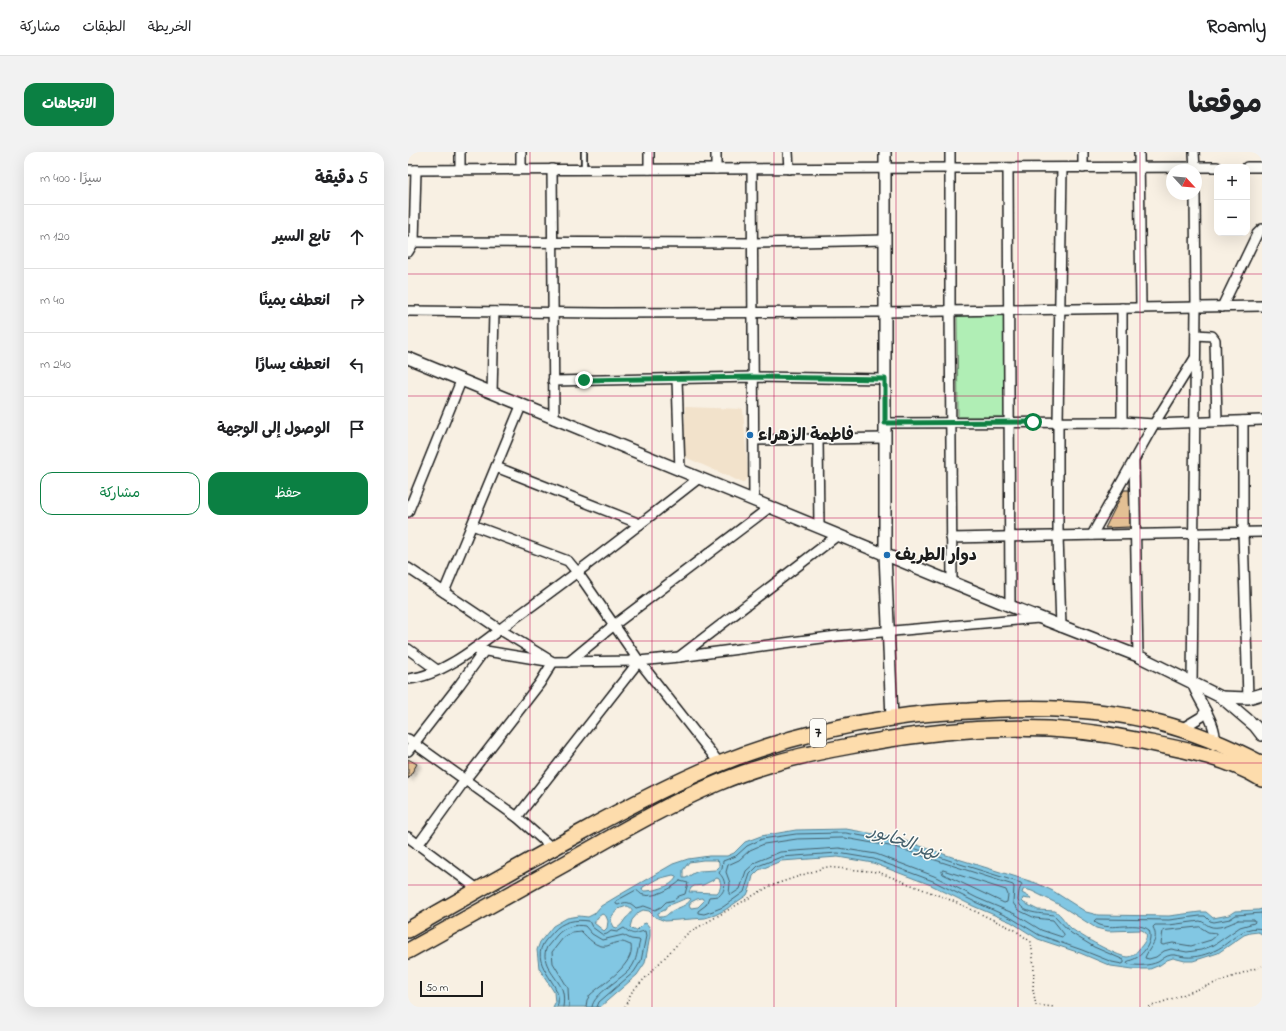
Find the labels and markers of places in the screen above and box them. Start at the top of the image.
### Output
place label: فاطمة الزهراء [758,423,854,448]
marker: فاطمة الزهراء [745,430,755,440]
place label: دوار الطريف [895,543,977,568]
marker: دوار الطريف [882,550,892,560]

